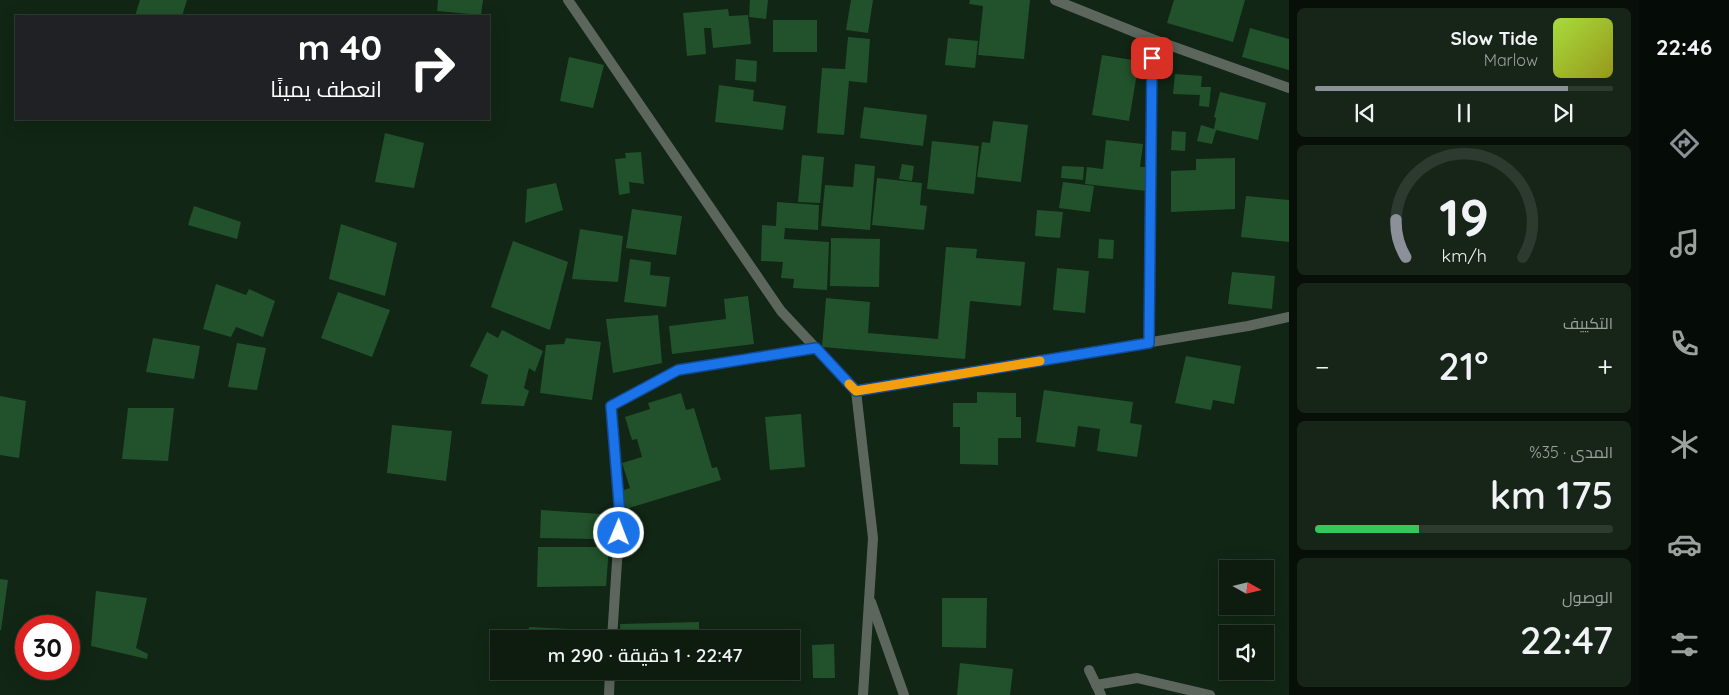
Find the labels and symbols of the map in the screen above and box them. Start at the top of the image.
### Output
pin [1131,37,1173,79]
position arrow [592,506,644,558]
north arrow [1219,560,1274,615]
speed limit sign: 30 [15,615,80,680]

